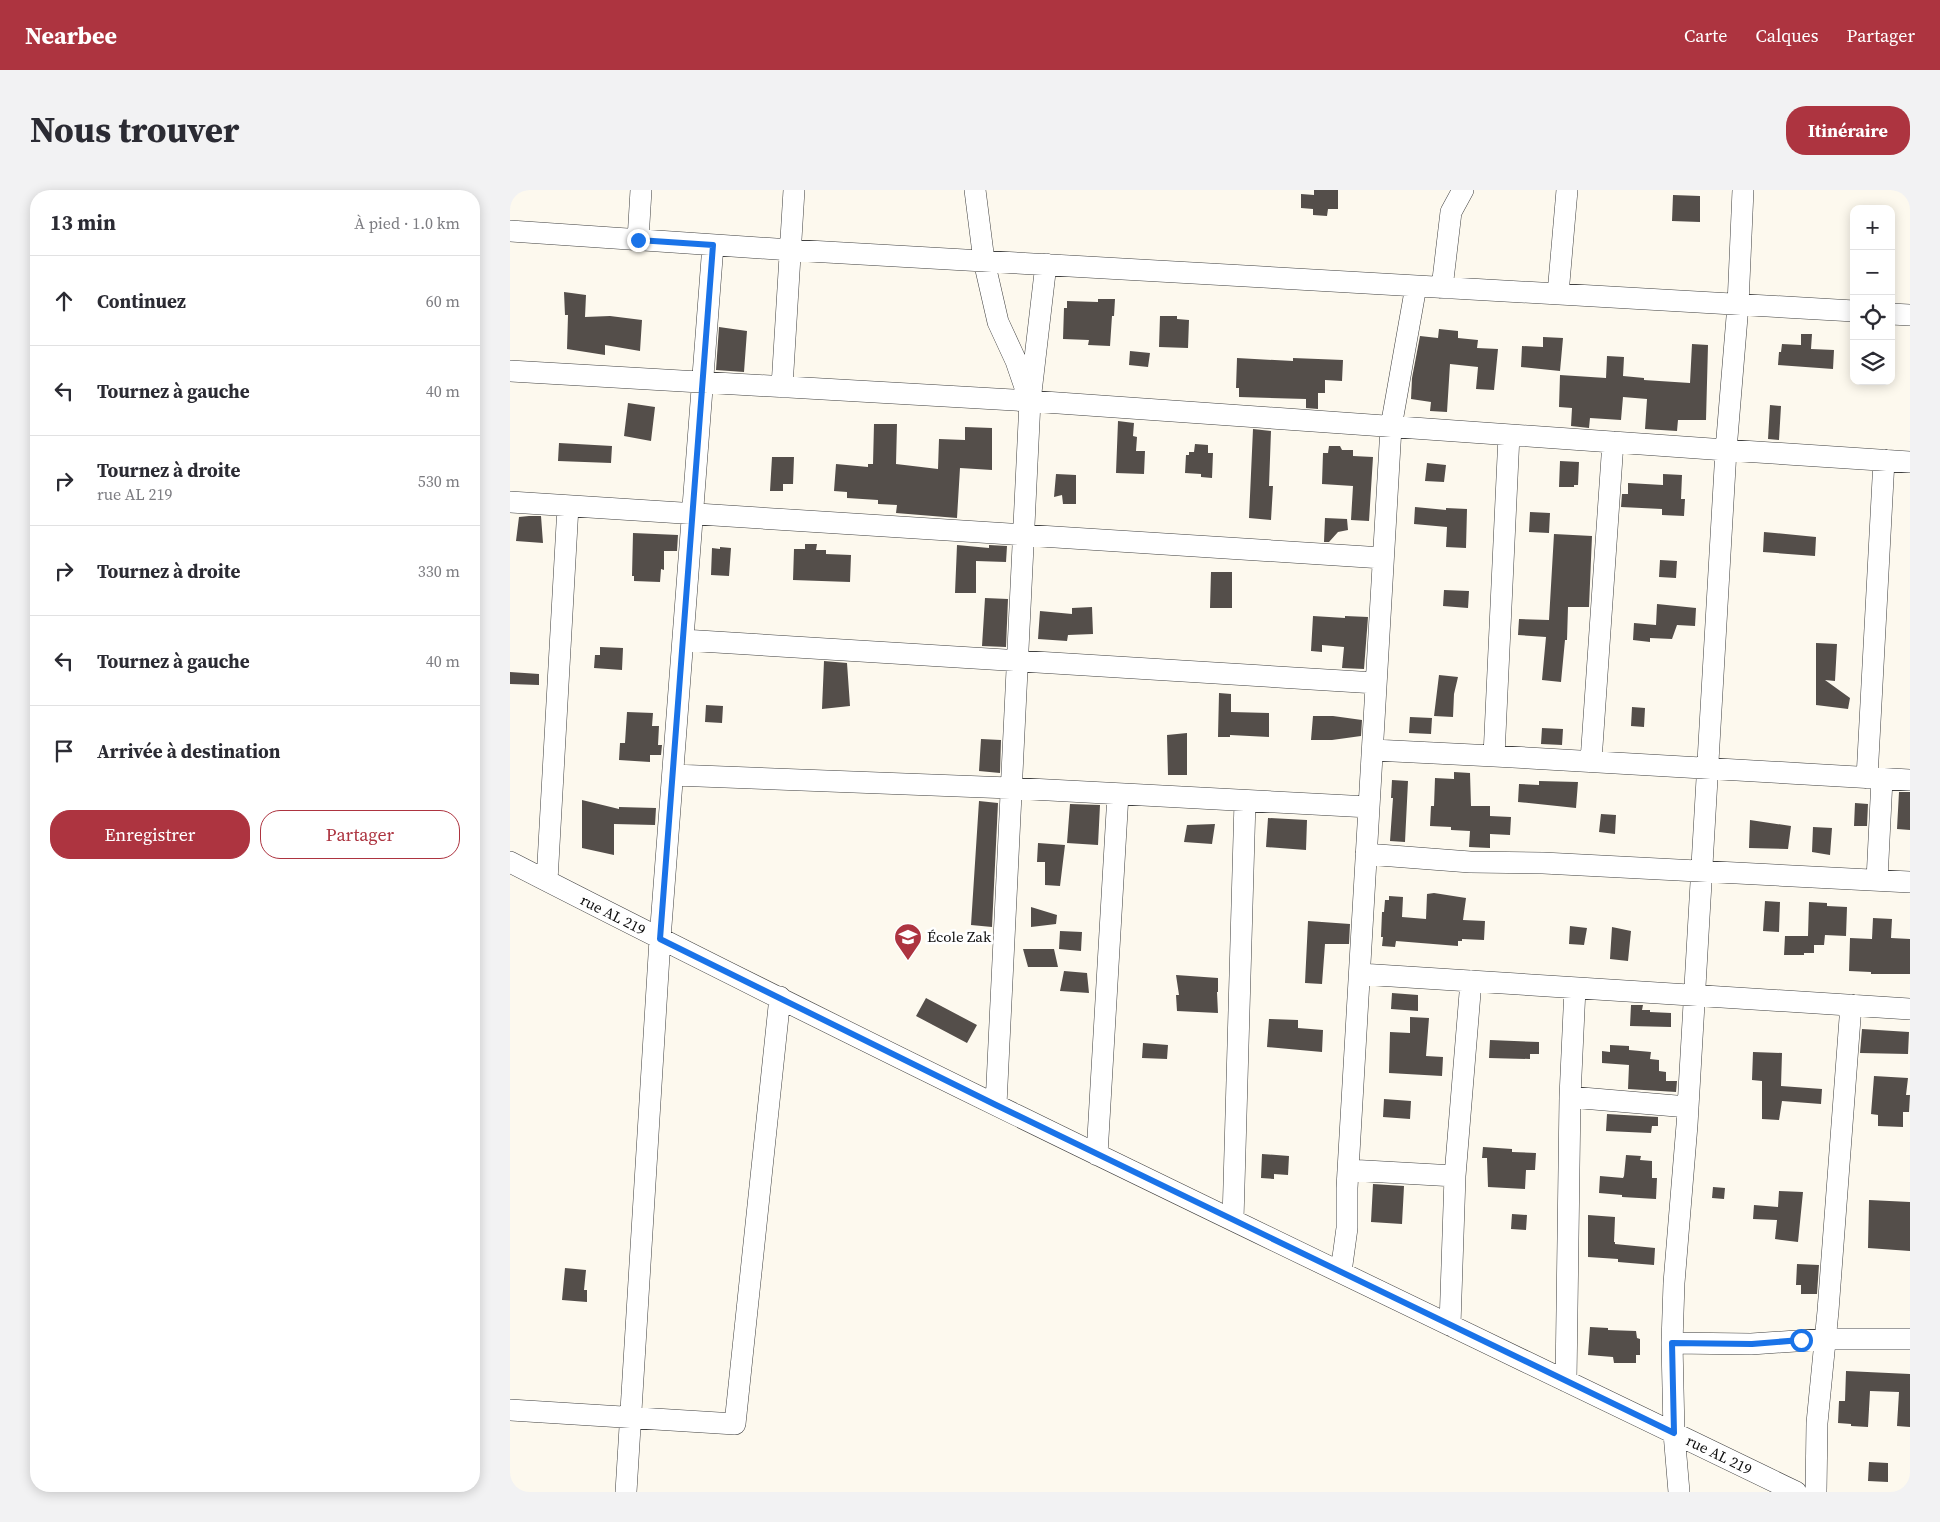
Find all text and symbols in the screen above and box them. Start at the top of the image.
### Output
text: Nearbee [25,19,117,52]
text: Carte [1684,23,1727,48]
text: Calques [1755,23,1819,48]
text: Partager [1847,23,1915,48]
text: Nous trouver [30,106,239,154]
button: Itinéraire [1786,106,1910,155]
map controls [1850,205,1895,385]
button: + [1850,205,1895,250]
text: 13 min [50,208,116,237]
text: À pied · 1.0 km [354,212,460,234]
route end [627,229,650,252]
button: − [1850,250,1895,295]
icon: ahead [50,287,78,315]
text: Continuez [97,288,186,314]
text: 60 m [426,290,460,312]
button: locate [1850,295,1895,340]
button: layers [1850,340,1895,385]
icon: left [50,377,78,405]
text: Tournez à gauche [97,378,250,404]
text: 40 m [426,380,460,402]
text: Tournez à droite [97,457,240,483]
icon: right [50,467,78,495]
text: 530 m [418,470,460,492]
text: rue AL 219 [97,483,173,505]
icon: right [50,557,78,585]
text: Tournez à droite [97,558,240,584]
text: 330 m [418,560,460,582]
icon: left [50,647,78,675]
text: Tournez à gauche [97,648,250,674]
text: 40 m [426,650,460,672]
icon: arrive [50,737,78,765]
text: Arrivée à destination [97,738,280,764]
button: Enregistrer [50,810,250,859]
button: Partager [260,810,460,859]
street label: rue AL 219 [577,889,650,940]
school or university icon: École Zak [893,922,923,961]
place label: École Zak [927,926,992,947]
route start [1790,1329,1813,1352]
street label: rue AL 219 [1683,1430,1756,1480]

